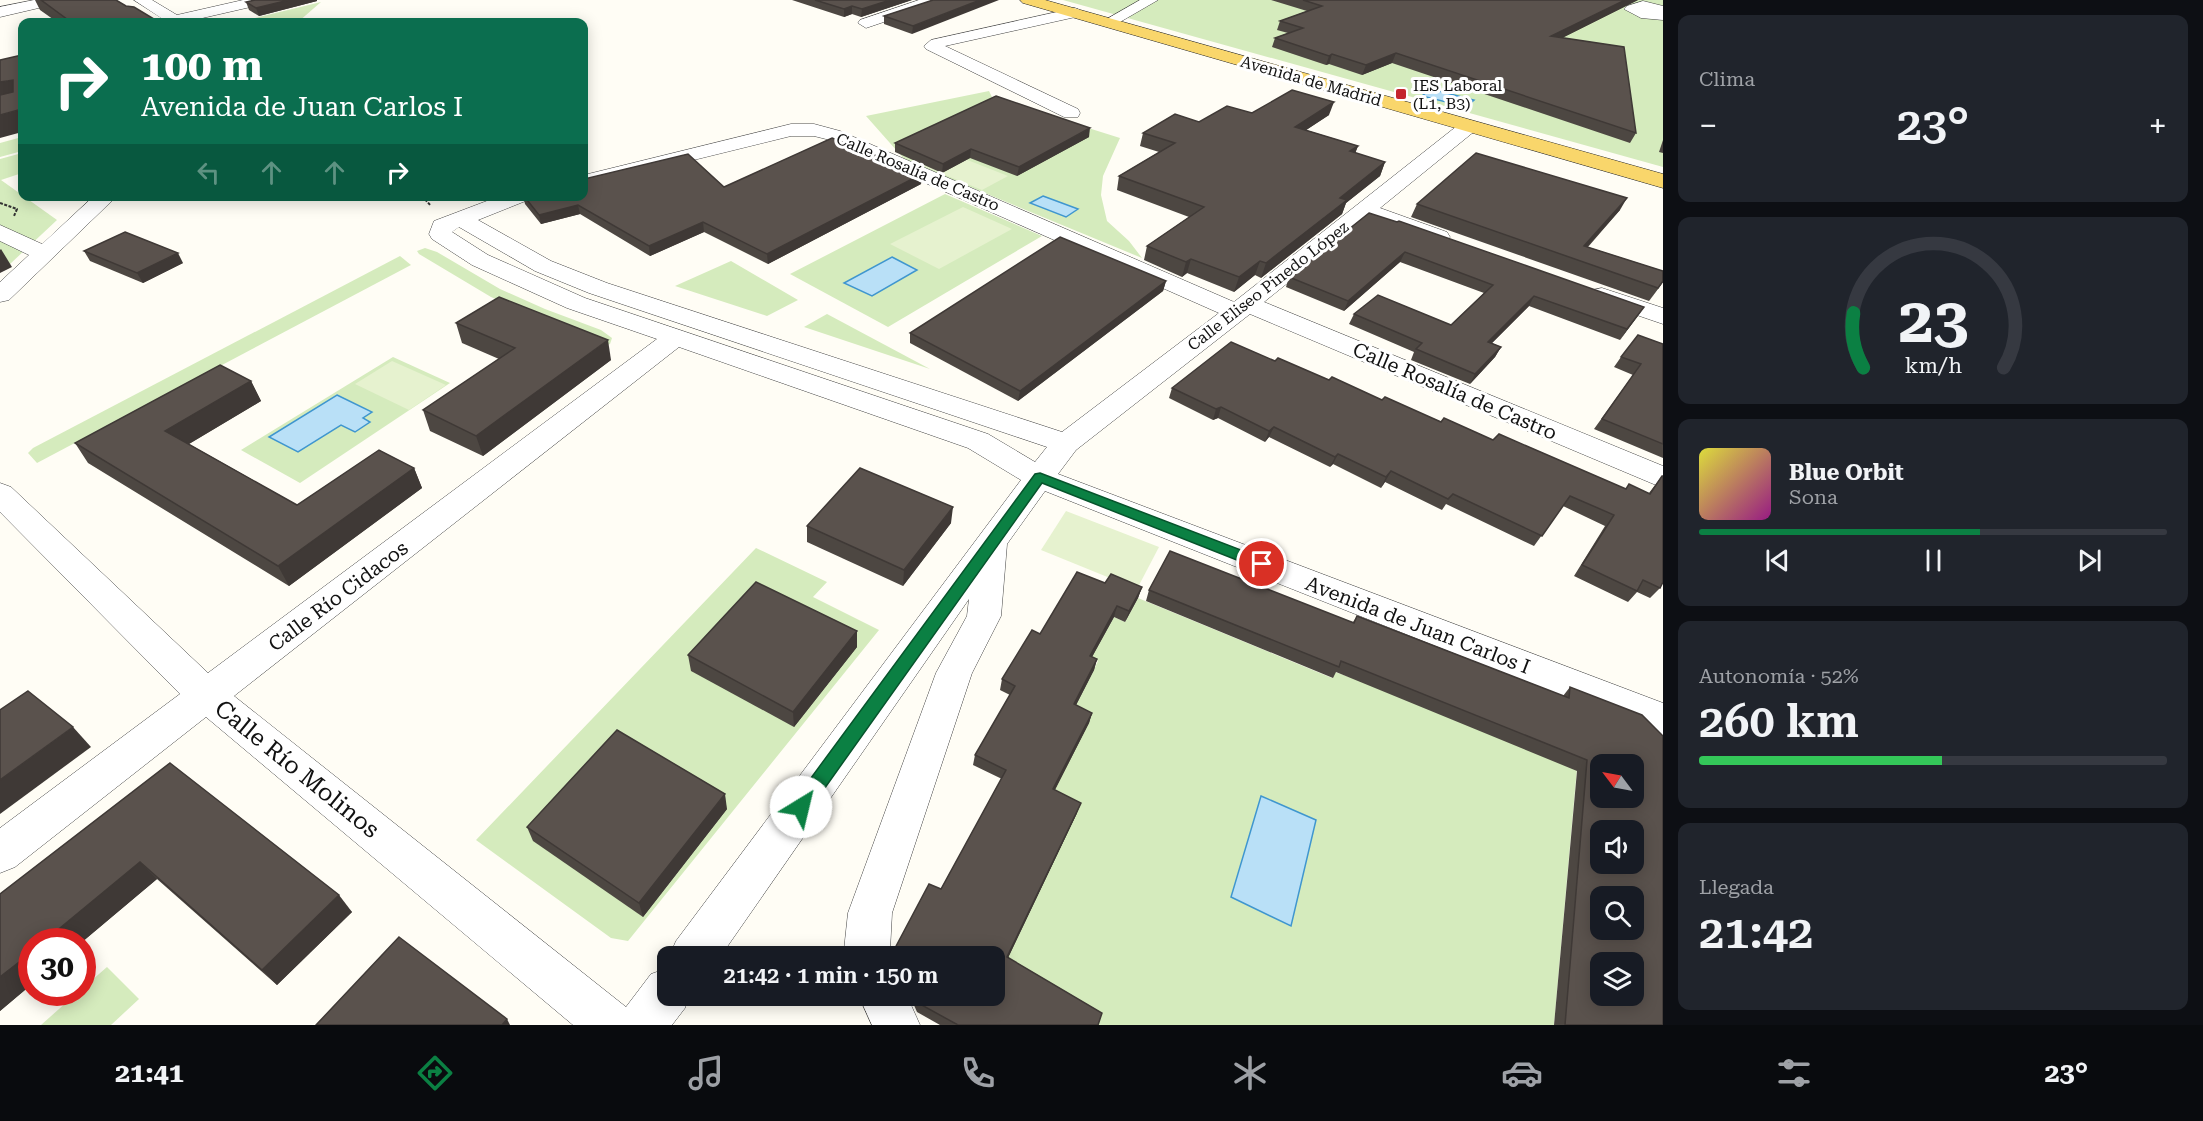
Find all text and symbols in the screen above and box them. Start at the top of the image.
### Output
text: 100 m [141,41,263,90]
icon: right [42,42,120,120]
street label: Avenida de Madrid [1238,52,1384,110]
text: Clima [1699,67,1755,91]
place label: IES Laboral (L1, B3) [1413,76,1502,113]
marker: IES Laboral (L1, B3) [1394,87,1408,101]
text: Avenida de Juan Carlos I [141,91,463,123]
text: 23° [1897,98,1969,151]
text: − [1699,106,1717,145]
text: + [2149,106,2167,145]
street label: Calle Rosalía de Castro [833,129,1003,215]
icon: left [192,156,225,189]
icon: ahead [255,156,288,189]
icon: ahead [318,156,351,189]
icon: right [381,156,414,189]
street label: Calle Eliseo Pinedo López [1184,217,1353,355]
text: 23 [1898,284,1968,357]
street label: Calle Rosalía de Castro [1349,337,1561,445]
text: km/h [1904,353,1962,378]
text: Blue Orbit [1789,460,1904,485]
text: Sona [1789,485,1838,509]
street label: Calle Río Cidacos [263,536,413,656]
pin [1236,538,1287,589]
icon: previous [1761,544,1794,577]
icon: pause [1917,544,1950,577]
icon: next [2073,544,2106,577]
icon: arrive [1245,547,1278,580]
street label: Avenida de Juan Carlos I [1302,571,1534,679]
text: Autonomía · 52% [1699,664,1859,688]
street label: Calle Río Molinos [209,694,385,844]
text: 260 km [1699,695,1859,748]
north arrow [1590,754,1644,808]
map controls [1590,754,1644,1006]
position arrow [769,775,833,839]
button: sound [1590,820,1644,874]
text: Llegada [1699,875,1774,899]
button: search [1590,886,1644,940]
text: 21:42 [1699,906,1813,959]
speed limit sign: 30 [18,928,96,1006]
button: layers [1590,952,1644,1006]
text: 21:42 · 1 min · 150 m [724,963,938,988]
icon: directions [414,1052,456,1094]
icon: music [685,1052,727,1094]
icon: phone [957,1052,999,1094]
icon: climate [1229,1052,1271,1094]
icon: car [1501,1052,1543,1094]
icon: filters [1773,1052,1815,1094]
text: 21:41 [115,1057,184,1089]
text: 23° [2044,1057,2088,1089]

